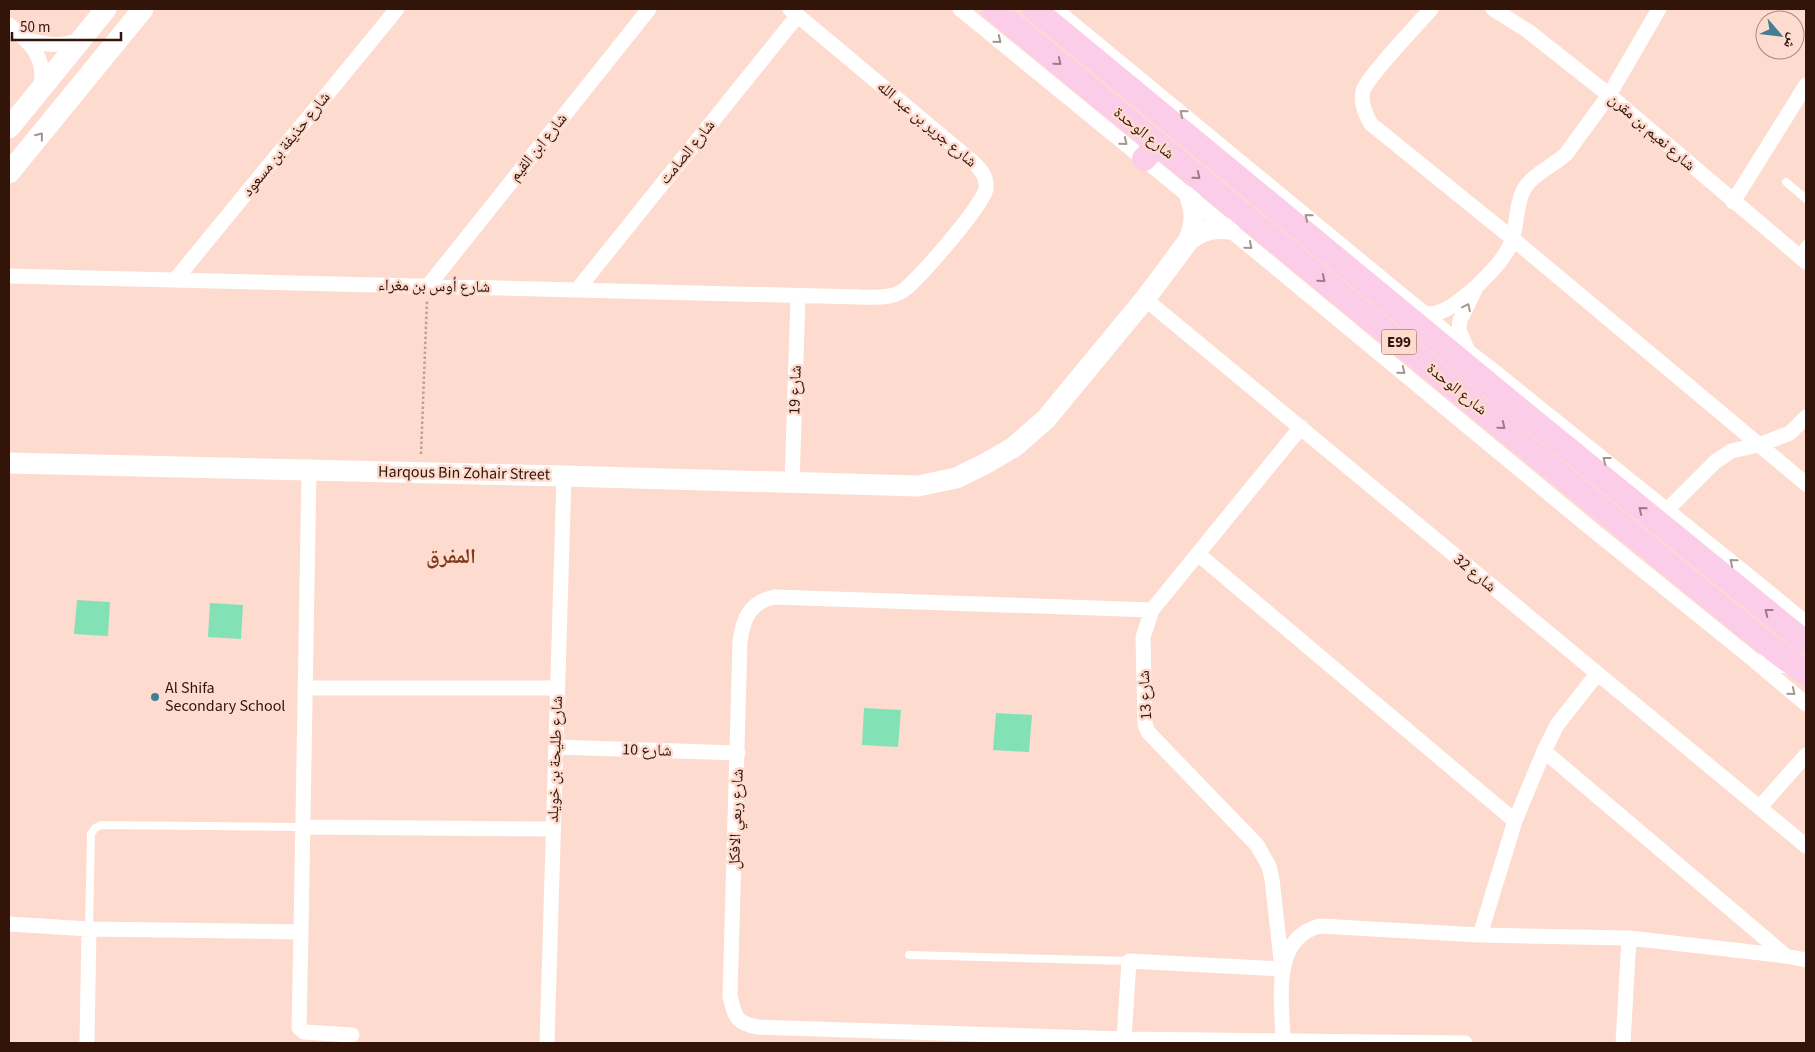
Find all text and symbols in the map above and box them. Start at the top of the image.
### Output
scale bar [12,10,121,42]
north arrow [1755,10,1805,60]
text: 50 m [20,17,50,38]
text: ش [1778,29,1803,52]
one-way arrow [992,34,1001,42]
one-way arrow [1052,56,1061,65]
street label: شارع جرير بن عبد الله [872,76,982,172]
street label: شارع حذيفة بن مسعود [237,87,335,201]
street label: شارع نعيم بن مقرن [1604,88,1700,176]
street label: شارع الوحدة [1109,102,1179,164]
street label: شارع ابن القيم [504,108,572,186]
one-way arrow [1179,110,1188,119]
street label: شارع الصامت [654,115,720,189]
one-way arrow [34,132,43,141]
one-way arrow [1118,137,1127,145]
one-way arrow [1191,170,1200,178]
one-way arrow [1305,214,1314,223]
one-way arrow [1243,240,1252,248]
one-way arrow [1317,273,1326,282]
street label: شارع أوس بن مغراء [378,274,490,298]
one-way arrow [1461,303,1471,312]
road number: E99 [1382,330,1416,354]
street label: شارع الوحدة [1422,358,1492,420]
street label: شارع 19 [783,365,807,415]
one-way arrow [1396,366,1405,374]
one-way arrow [1496,421,1505,429]
one-way arrow [1603,458,1612,466]
street label: Harqous Bin Zohair Street [378,461,551,486]
one-way arrow [1639,507,1648,515]
district label: المفرق [426,541,476,571]
street label: شارع 32 [1449,549,1501,597]
one-way arrow [1729,559,1738,568]
one-way arrow [1765,610,1774,618]
street label: شارع 13 [1133,670,1157,720]
place label: Al Shifa Secondary School [165,677,285,717]
one-way arrow [1786,687,1795,695]
marker: Al Shifa Secondary School [149,691,161,703]
street label: شارع طليحة بن خويلد [542,695,568,823]
street label: شارع 10 [622,738,672,762]
street label: شارع ربعي الافكل [723,768,750,870]

